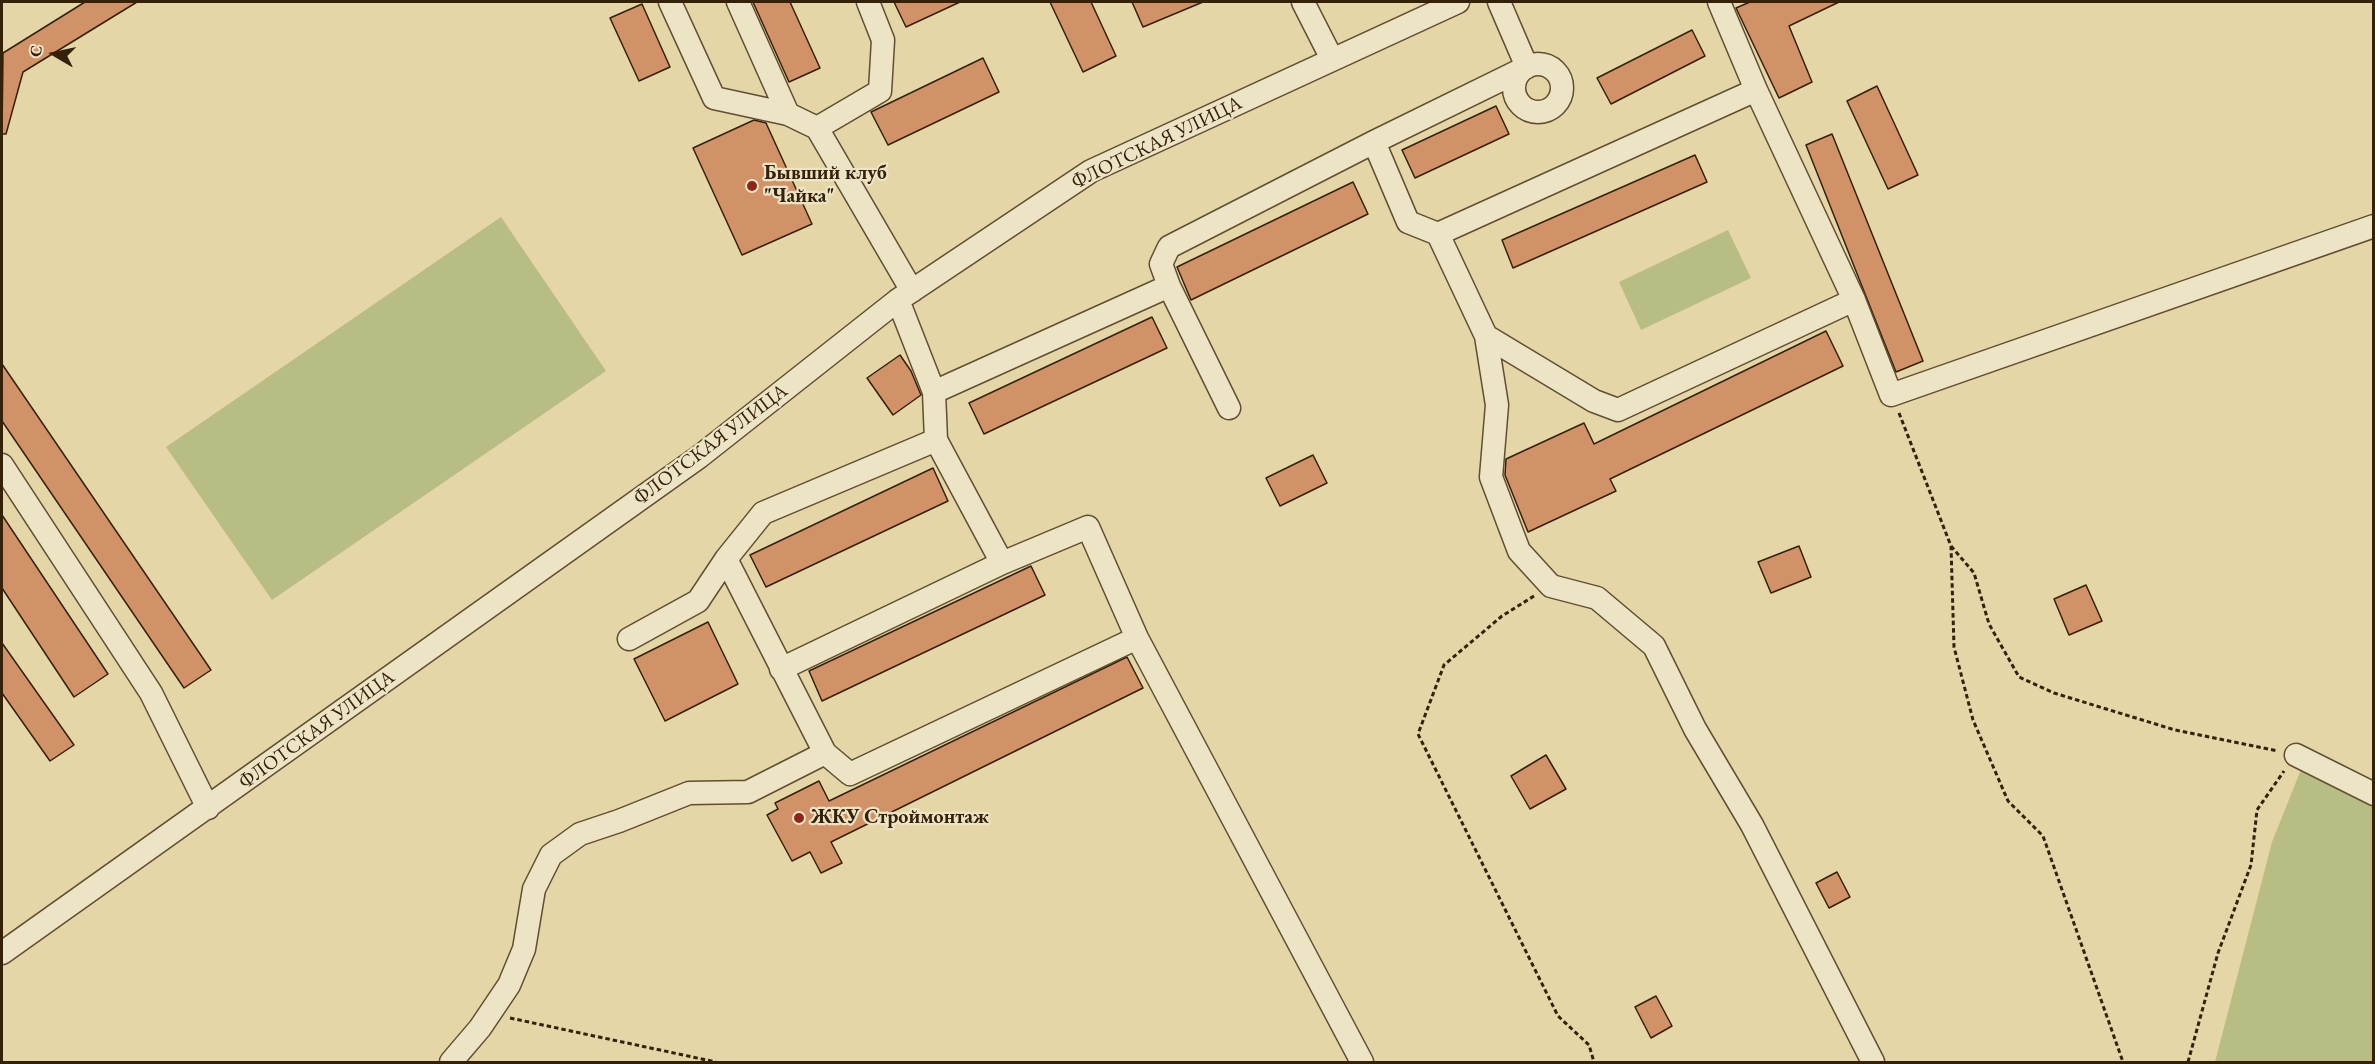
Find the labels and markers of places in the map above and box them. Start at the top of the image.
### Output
place label: Бывший клуб "Чайка" [764,162,887,209]
marker: Бывший клуб "Чайка" [745,179,759,193]
place label: ЖКУ Строймонтаж [811,806,989,830]
marker: ЖКУ Строймонтаж [792,811,806,825]

